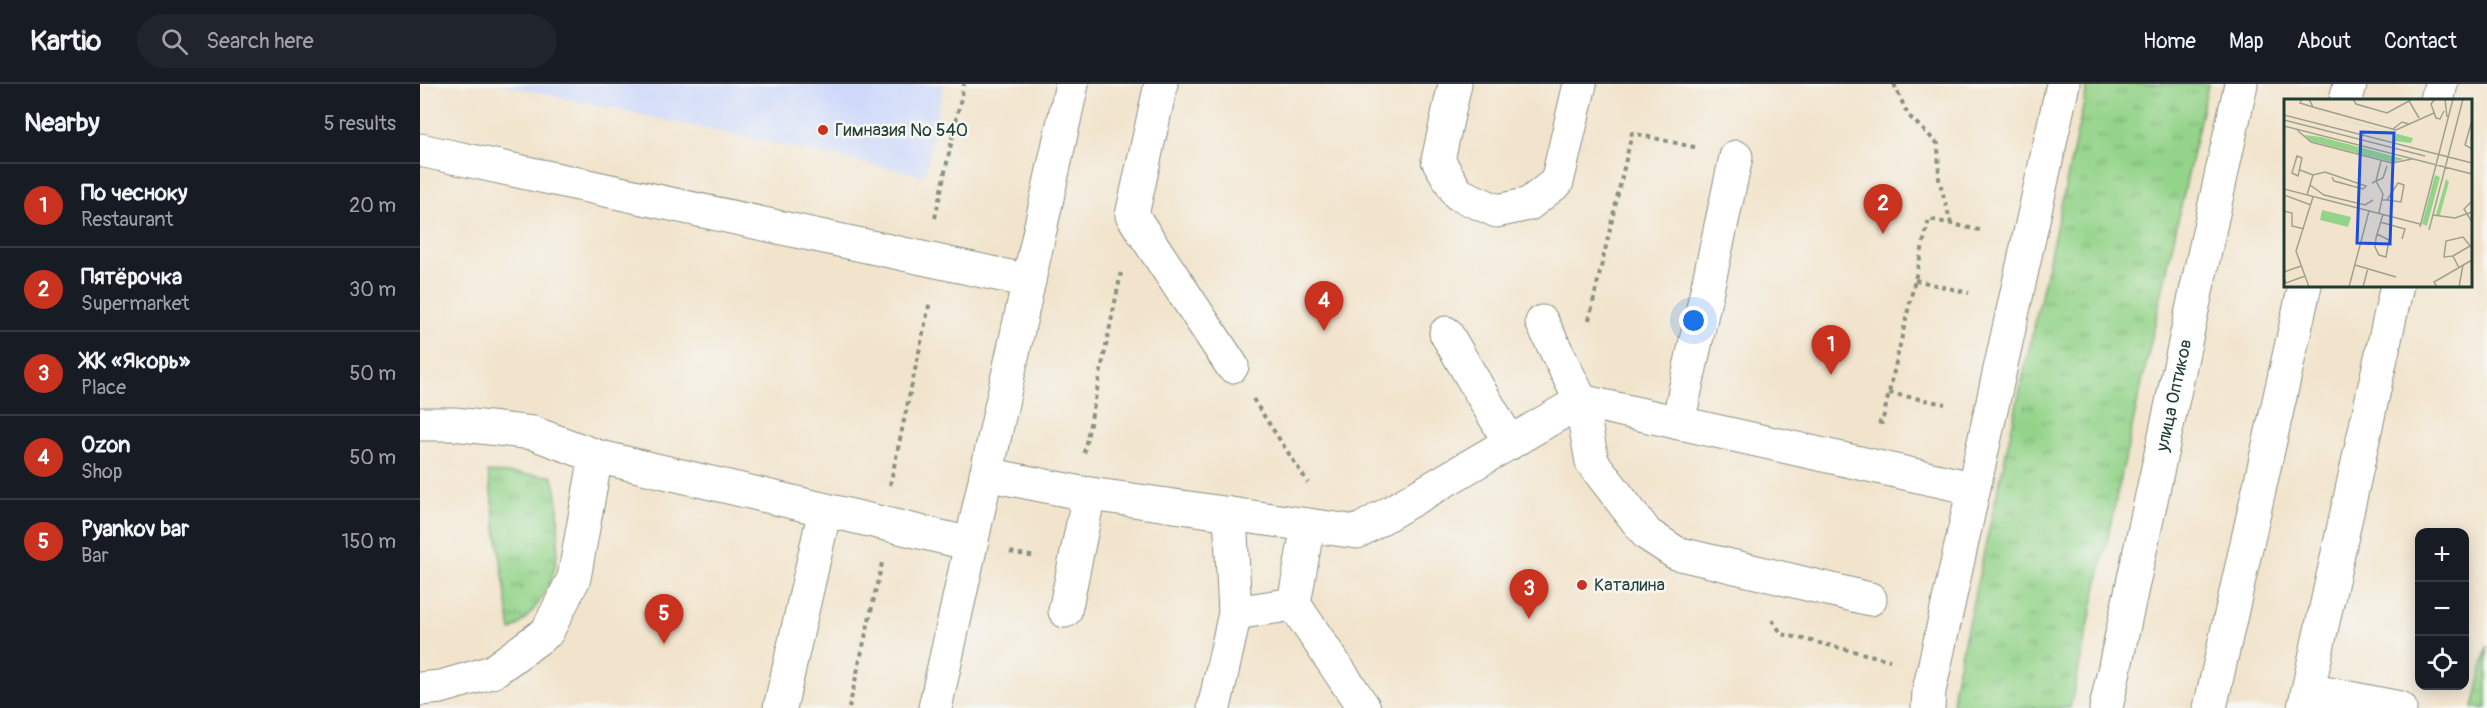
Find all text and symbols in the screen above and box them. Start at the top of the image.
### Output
search box [137,14,557,68]
text: Kartio [30,24,101,59]
icon: search [158,25,191,58]
text: Search here [206,27,314,55]
text: Home [2143,28,2196,55]
text: Map [2229,28,2264,55]
text: About [2297,28,2351,55]
text: Contact [2384,28,2457,55]
inset map [2284,99,2472,286]
text: Nearby [24,107,100,139]
text: 5 results [324,111,396,136]
place label: Гимназия № 540 [835,119,968,142]
marker: Гимназия № 540 [816,123,830,137]
text: По чесноку [81,179,187,207]
pin: 2 [1864,184,1902,234]
text: 1 [40,193,47,218]
text: 20 m [349,193,396,218]
text: Restaurant [81,207,173,232]
text: Пятёрочка [81,263,182,291]
text: 2 [38,277,49,302]
text: 30 m [349,277,396,302]
pin: 4 [1304,282,1344,331]
text: Supermarket [81,291,190,316]
your location [1679,306,1708,335]
pin: 1 [1812,326,1850,375]
street label: улица Оптиков [2151,337,2197,455]
text: ЖК «Якорь» [81,347,190,375]
text: 3 [38,361,49,386]
text: 50 m [349,361,396,386]
text: Place [81,375,126,400]
text: Ozon [81,431,130,459]
text: 4 [38,445,49,470]
text: 50 m [349,445,396,470]
text: Shop [81,459,122,484]
text: Pyankov bar [81,515,189,543]
map controls [2415,528,2469,690]
button: + [2415,528,2469,582]
text: 5 [38,529,49,554]
text: 150 m [342,529,396,554]
text: Bar [81,543,109,568]
pin: 3 [1510,570,1548,619]
place label: Каталина [1594,574,1665,597]
marker: Каталина [1575,578,1589,592]
button: − [2415,582,2469,636]
pin: 5 [644,594,684,644]
button: locate [2415,636,2469,690]

